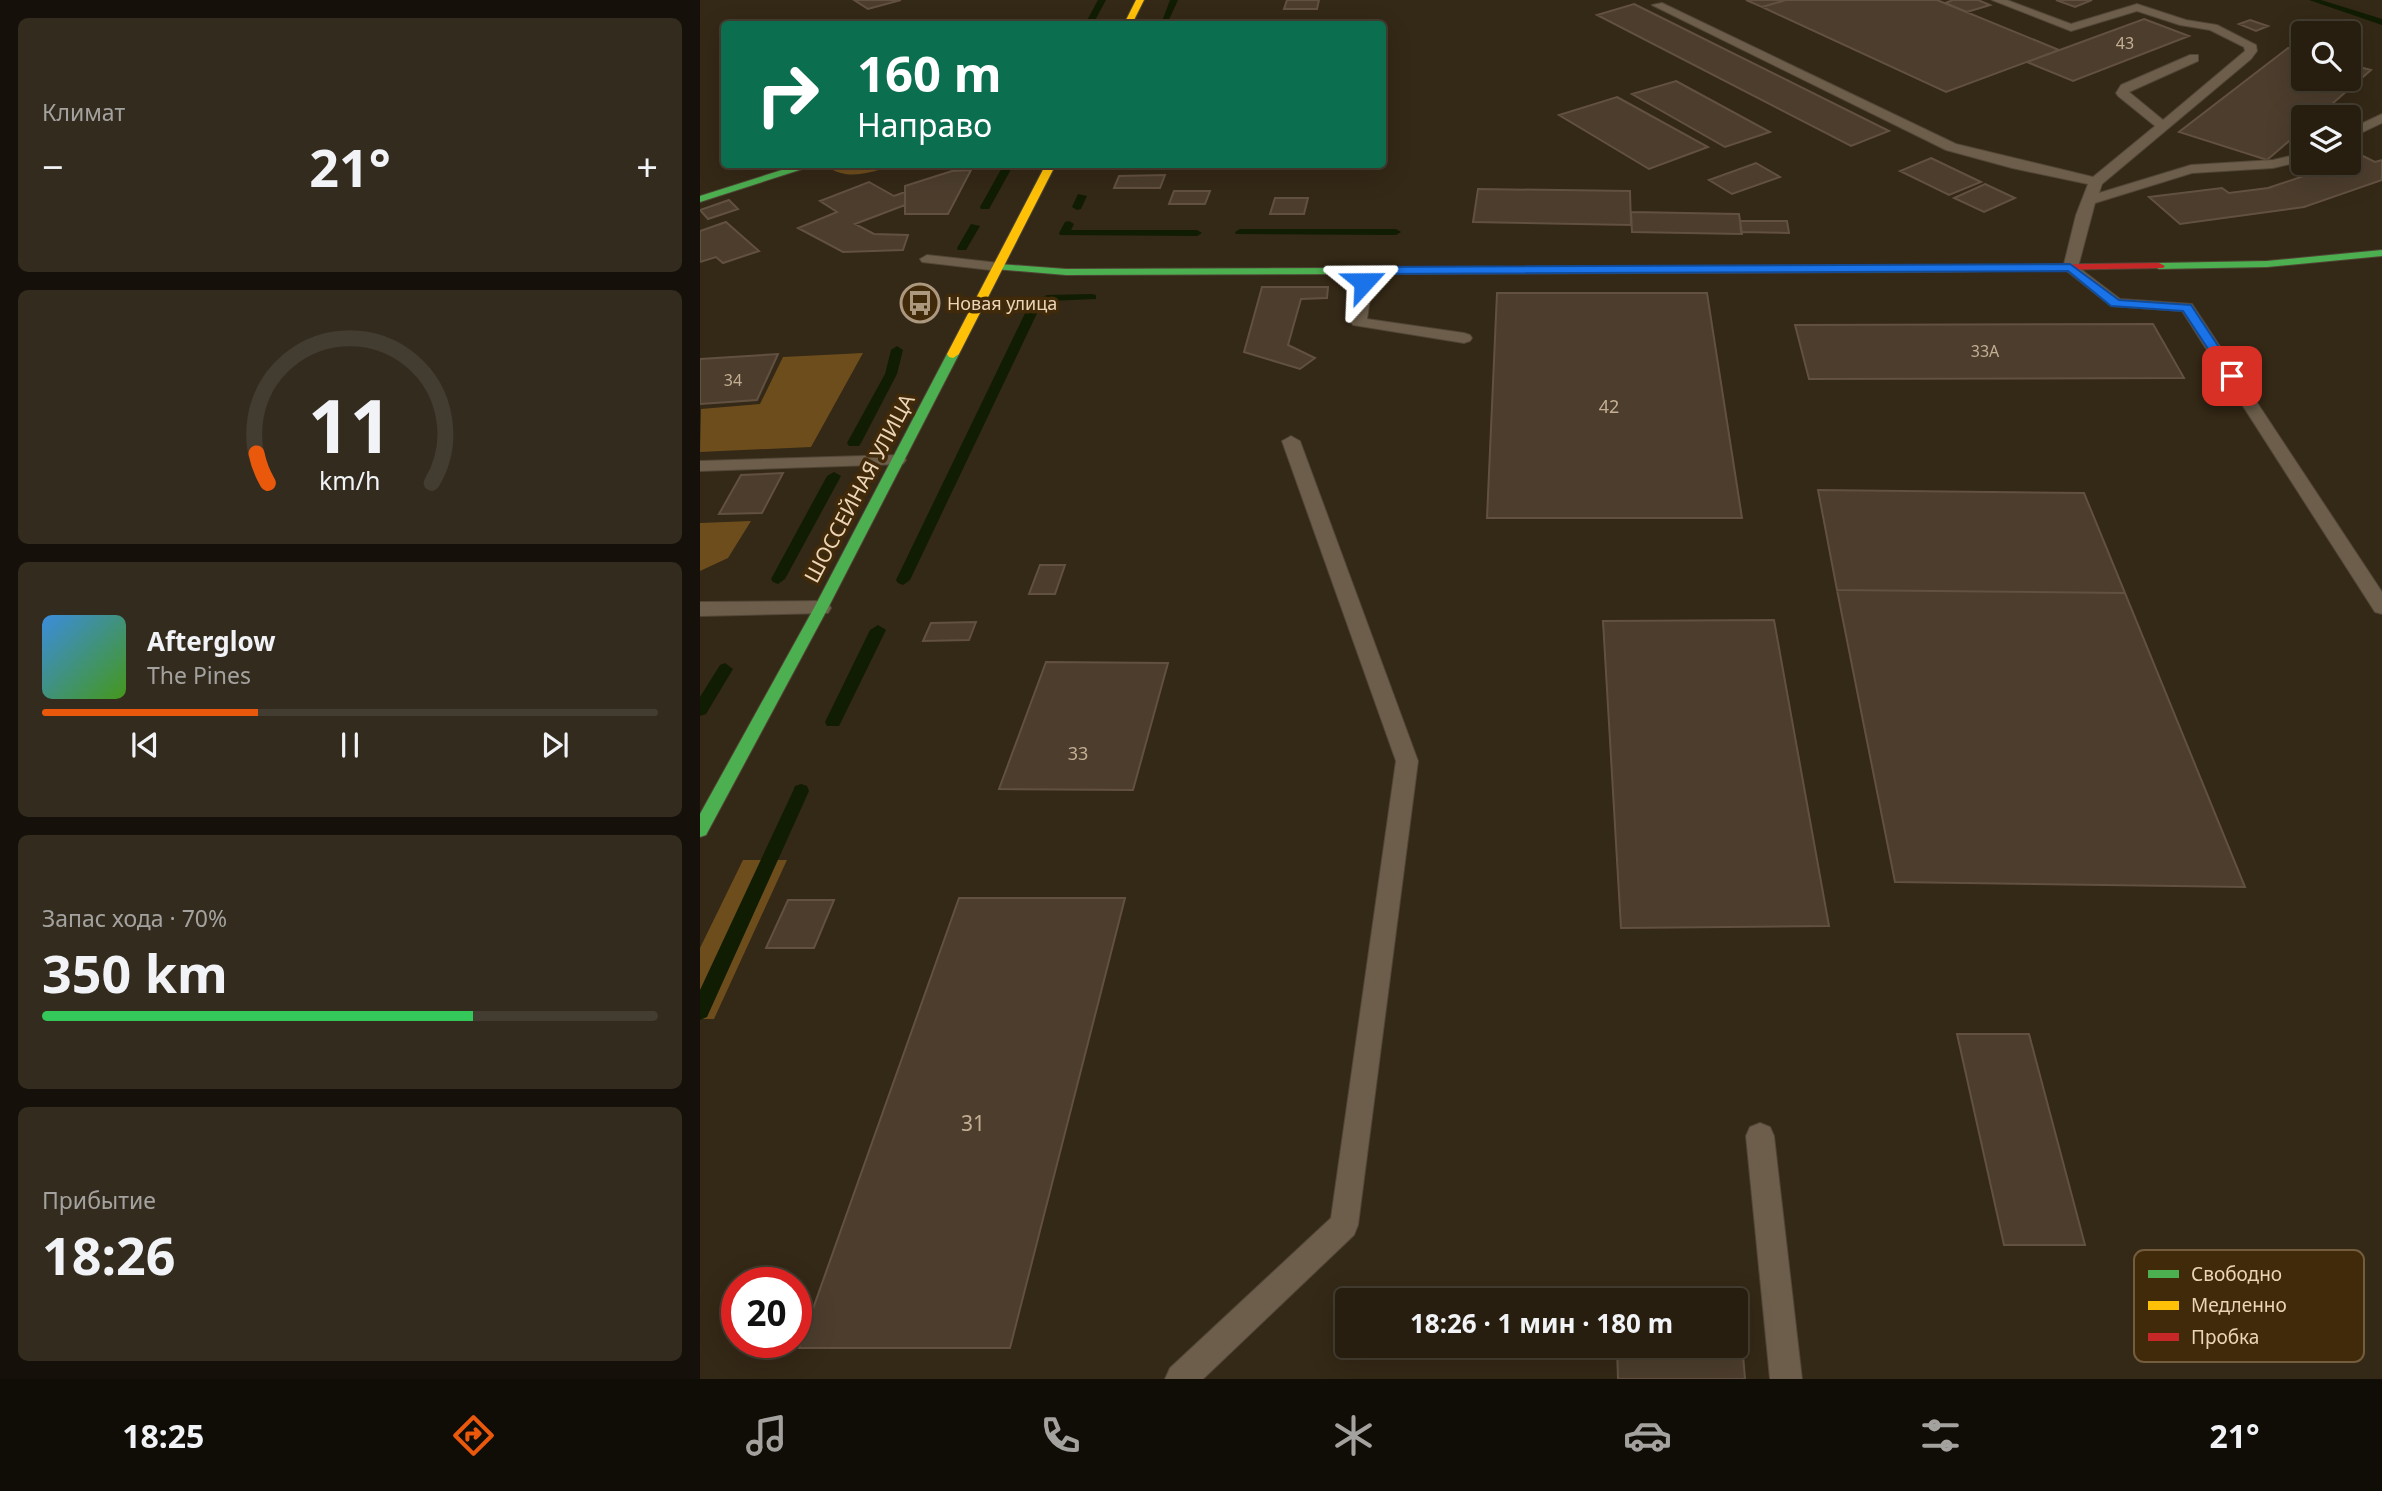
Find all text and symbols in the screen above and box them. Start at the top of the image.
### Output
map controls [2291,21,2361,175]
button: search [2291,21,2361,91]
house number: 43 [2116,32,2134,54]
text: 160 m [857,40,1002,106]
icon: right [742,49,833,140]
text: Климат [42,96,125,128]
text: Направо [857,103,992,146]
button: layers [2291,105,2361,175]
text: 21° [309,131,391,202]
text: − [42,140,64,192]
text: + [636,140,658,192]
position arrow [1327,245,1401,319]
bus stop icon: Новая улица [899,282,941,324]
place label: Новая улица [947,291,1057,315]
house number: 33А [1971,340,2000,362]
pin [2202,346,2262,406]
icon: arrive [2213,357,2251,395]
house number: 34 [724,369,742,391]
text: 11 [308,376,392,475]
street label: ШОССЕЙНАЯ УЛИЦА [797,388,921,587]
house number: 42 [1599,394,1619,418]
text: km/h [319,463,381,497]
text: Afterglow [147,623,275,659]
text: The Pines [147,659,251,691]
icon: previous [126,726,164,764]
icon: pause [331,726,369,764]
icon: next [536,726,574,764]
house number: 33 [1068,741,1088,765]
text: Запас хода · 70% [42,902,227,934]
text: 350 km [42,937,228,1008]
house number: 31 [961,1109,985,1137]
text: Прибытие [42,1184,156,1216]
text: 18:26 [42,1219,176,1290]
legend [2134,1250,2364,1362]
text: Свободно [2191,1261,2282,1287]
speed limit sign: 20 [721,1267,812,1358]
text: Медленно [2191,1292,2287,1318]
text: 18:26 · 1 мин · 180 m [1410,1305,1673,1341]
text: Пробка [2191,1324,2259,1350]
icon: directions [449,1411,498,1460]
icon: music [742,1411,791,1460]
icon: phone [1036,1411,1085,1460]
icon: climate [1329,1411,1378,1460]
icon: car [1623,1411,1672,1460]
icon: filters [1916,1411,1965,1460]
text: 18:25 [122,1414,204,1457]
text: 21° [2210,1414,2260,1457]

